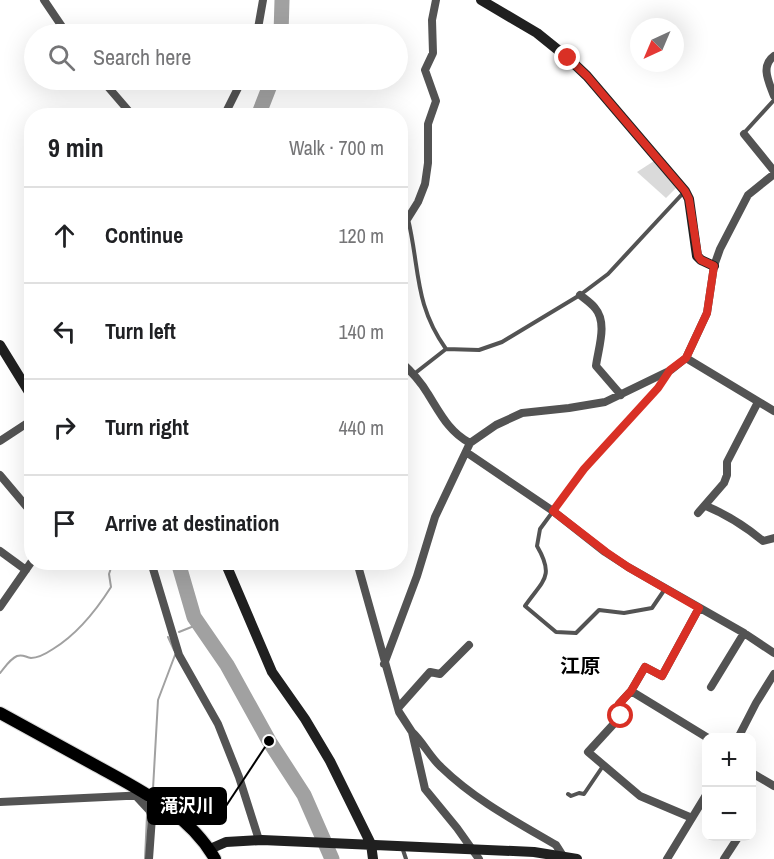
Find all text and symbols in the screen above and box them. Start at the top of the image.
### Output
north arrow [630,18,684,72]
search box [24,24,408,90]
icon: search [45,41,78,74]
text: Search here [93,42,191,72]
route end [554,44,580,70]
text: 9 min [48,130,104,165]
text: Walk · 700 m [289,134,384,161]
icon: ahead [48,219,81,252]
text: Continue [105,220,183,250]
text: 120 m [338,222,384,249]
icon: left [48,315,81,348]
text: Turn left [105,316,176,346]
text: 140 m [338,318,384,345]
icon: right [48,411,81,444]
text: Turn right [105,412,189,442]
text: 440 m [338,414,384,441]
icon: arrive [48,507,81,540]
text: Arrive at destination [105,508,279,538]
district label: 江原 [560,652,600,679]
route start [607,702,633,728]
map controls [702,733,756,841]
button: + [702,733,756,787]
button: − [702,787,756,841]
callout: 滝沢川 [148,788,226,824]
text: 滝沢川 [160,793,214,818]

